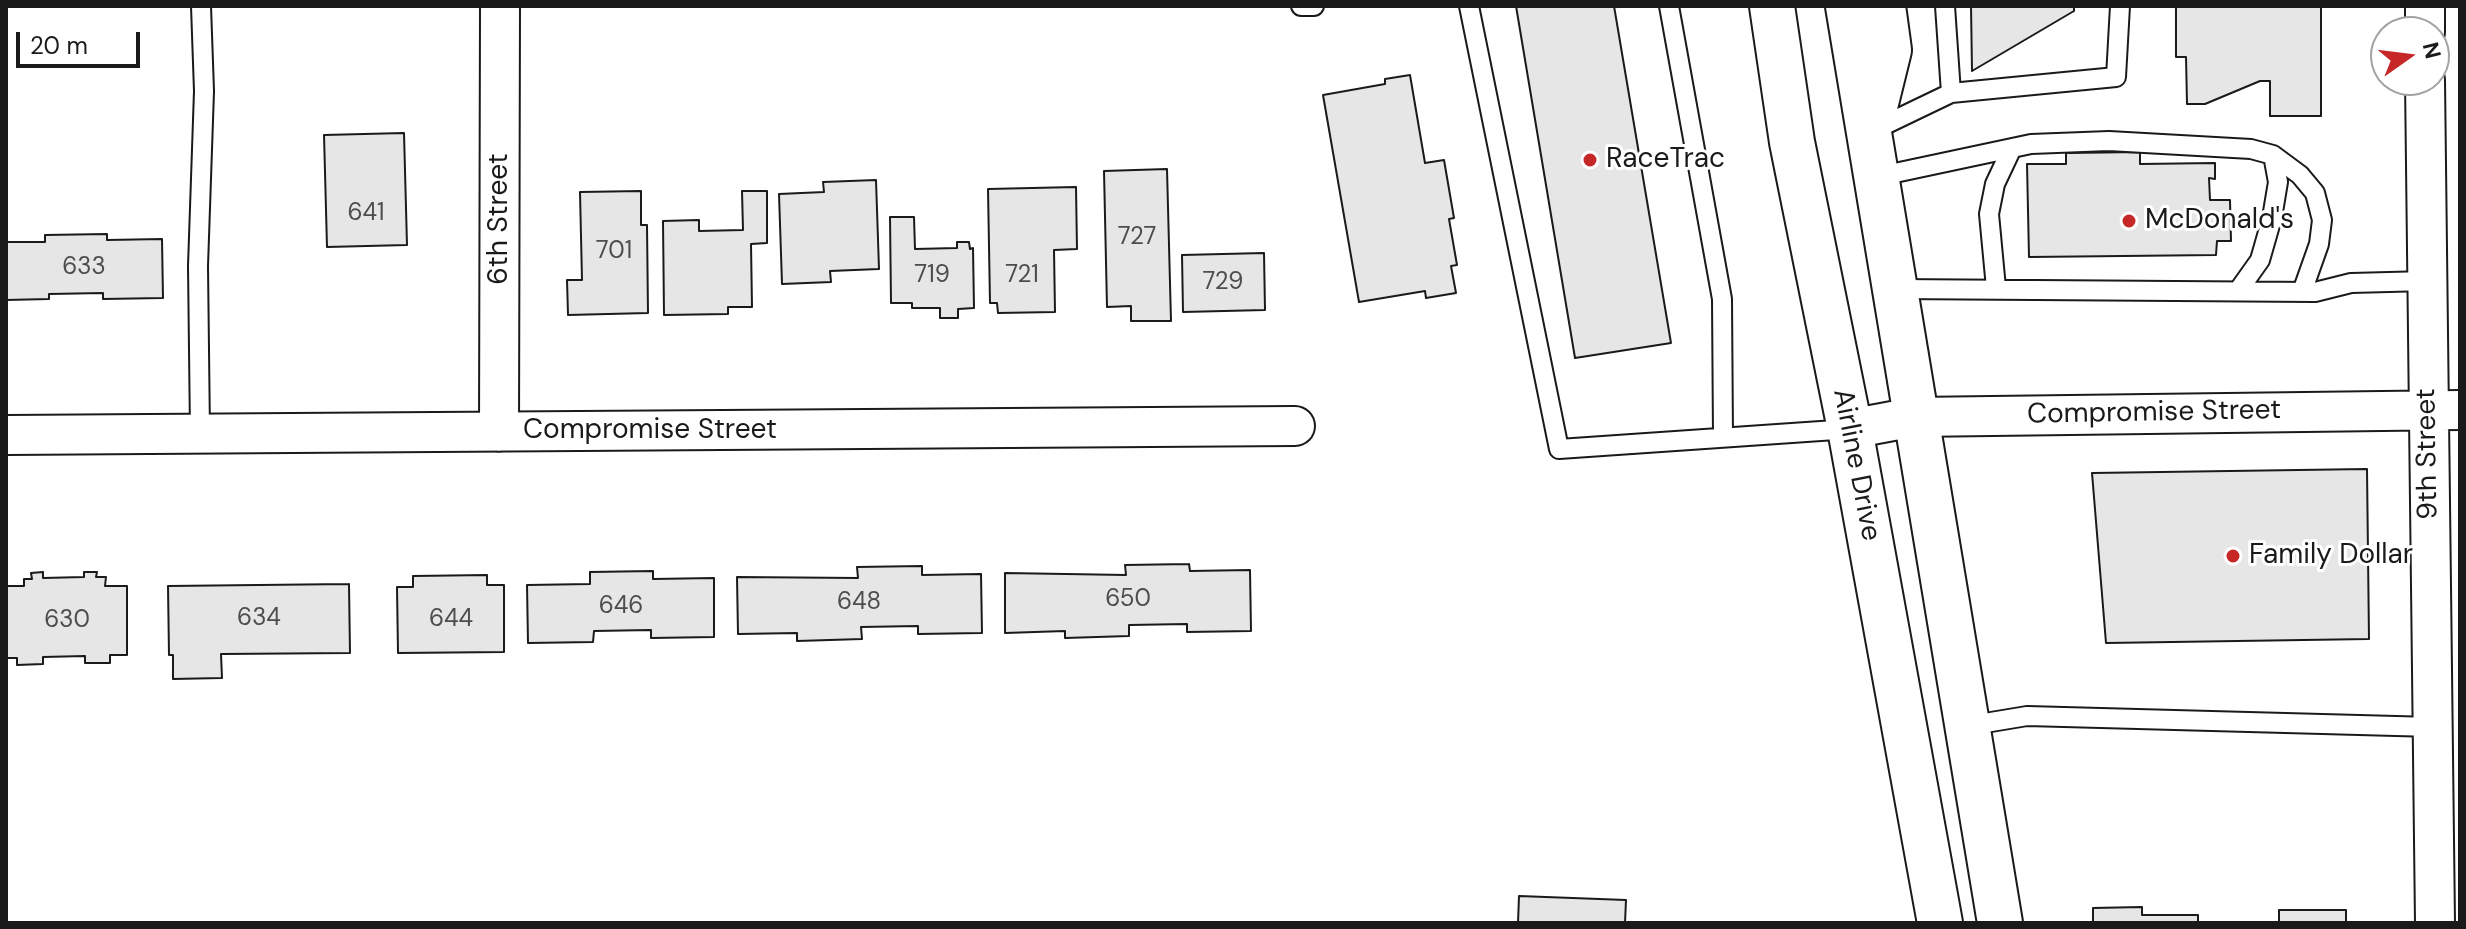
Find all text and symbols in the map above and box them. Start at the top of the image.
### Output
scale bar [20,16,144,66]
north arrow [2370,16,2450,96]
text: 20 m [30,30,88,61]
text: N [2416,39,2448,62]
place label: RaceTrac [1606,143,1725,177]
marker: RaceTrac [1581,151,1599,169]
street label: 6th Street [483,153,517,285]
house number: 641 [347,200,385,228]
place label: McDonald's [2145,204,2294,238]
marker: McDonald's [2120,212,2138,230]
house number: 727 [1118,224,1156,252]
house number: 701 [596,238,632,266]
house number: 633 [62,254,106,282]
house number: 719 [914,262,950,290]
house number: 721 [1005,262,1039,290]
house number: 729 [1203,269,1243,297]
street label: Airline Drive [1825,386,1887,544]
street label: 9th Street [2410,388,2446,520]
street label: Compromise Street [2027,394,2281,432]
street label: Compromise Street [523,414,777,448]
place label: Family Dollar [2249,539,2413,573]
marker: Family Dollar [2224,547,2242,565]
house number: 650 [1105,586,1151,614]
house number: 648 [837,589,881,617]
house number: 646 [599,593,643,621]
house number: 634 [237,605,281,633]
house number: 644 [429,606,473,634]
house number: 630 [44,607,90,635]

